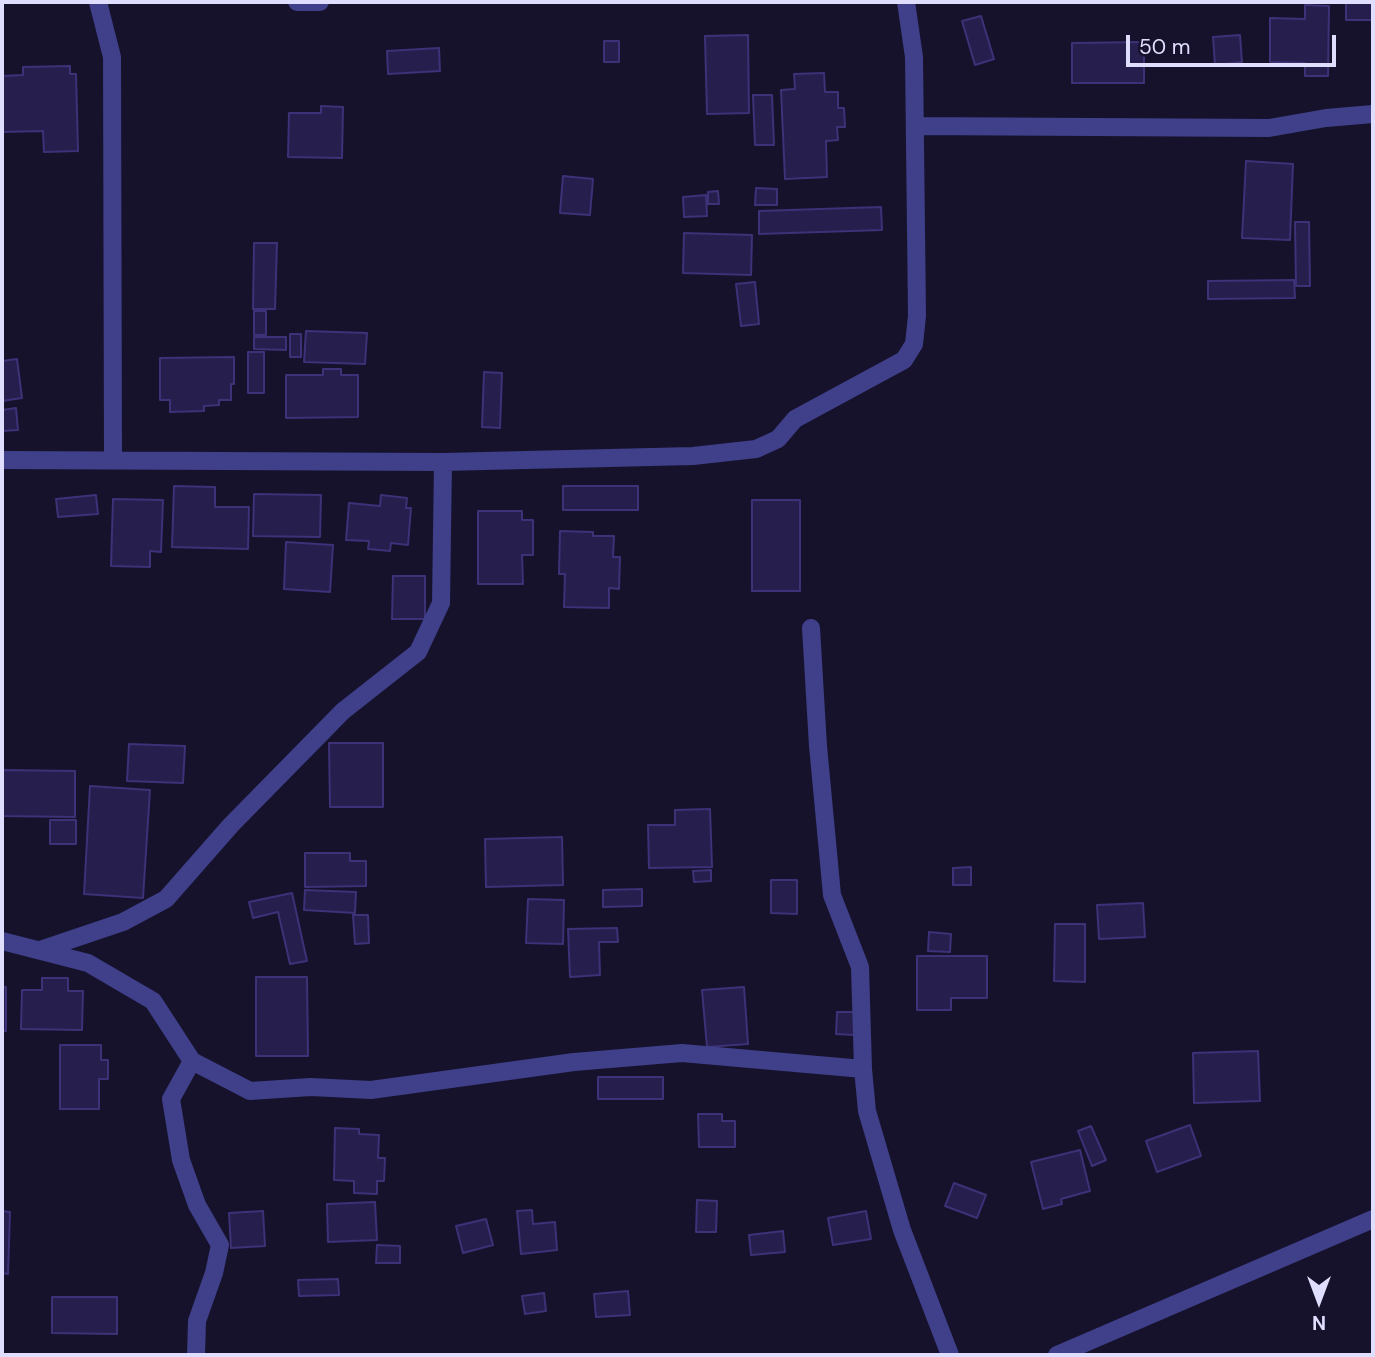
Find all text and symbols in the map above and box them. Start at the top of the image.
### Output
scale bar [1130,21,1340,65]
text: 50 m [1139,33,1190,61]
north arrow [1284,1266,1354,1336]
text: N [1312,1310,1326,1335]

